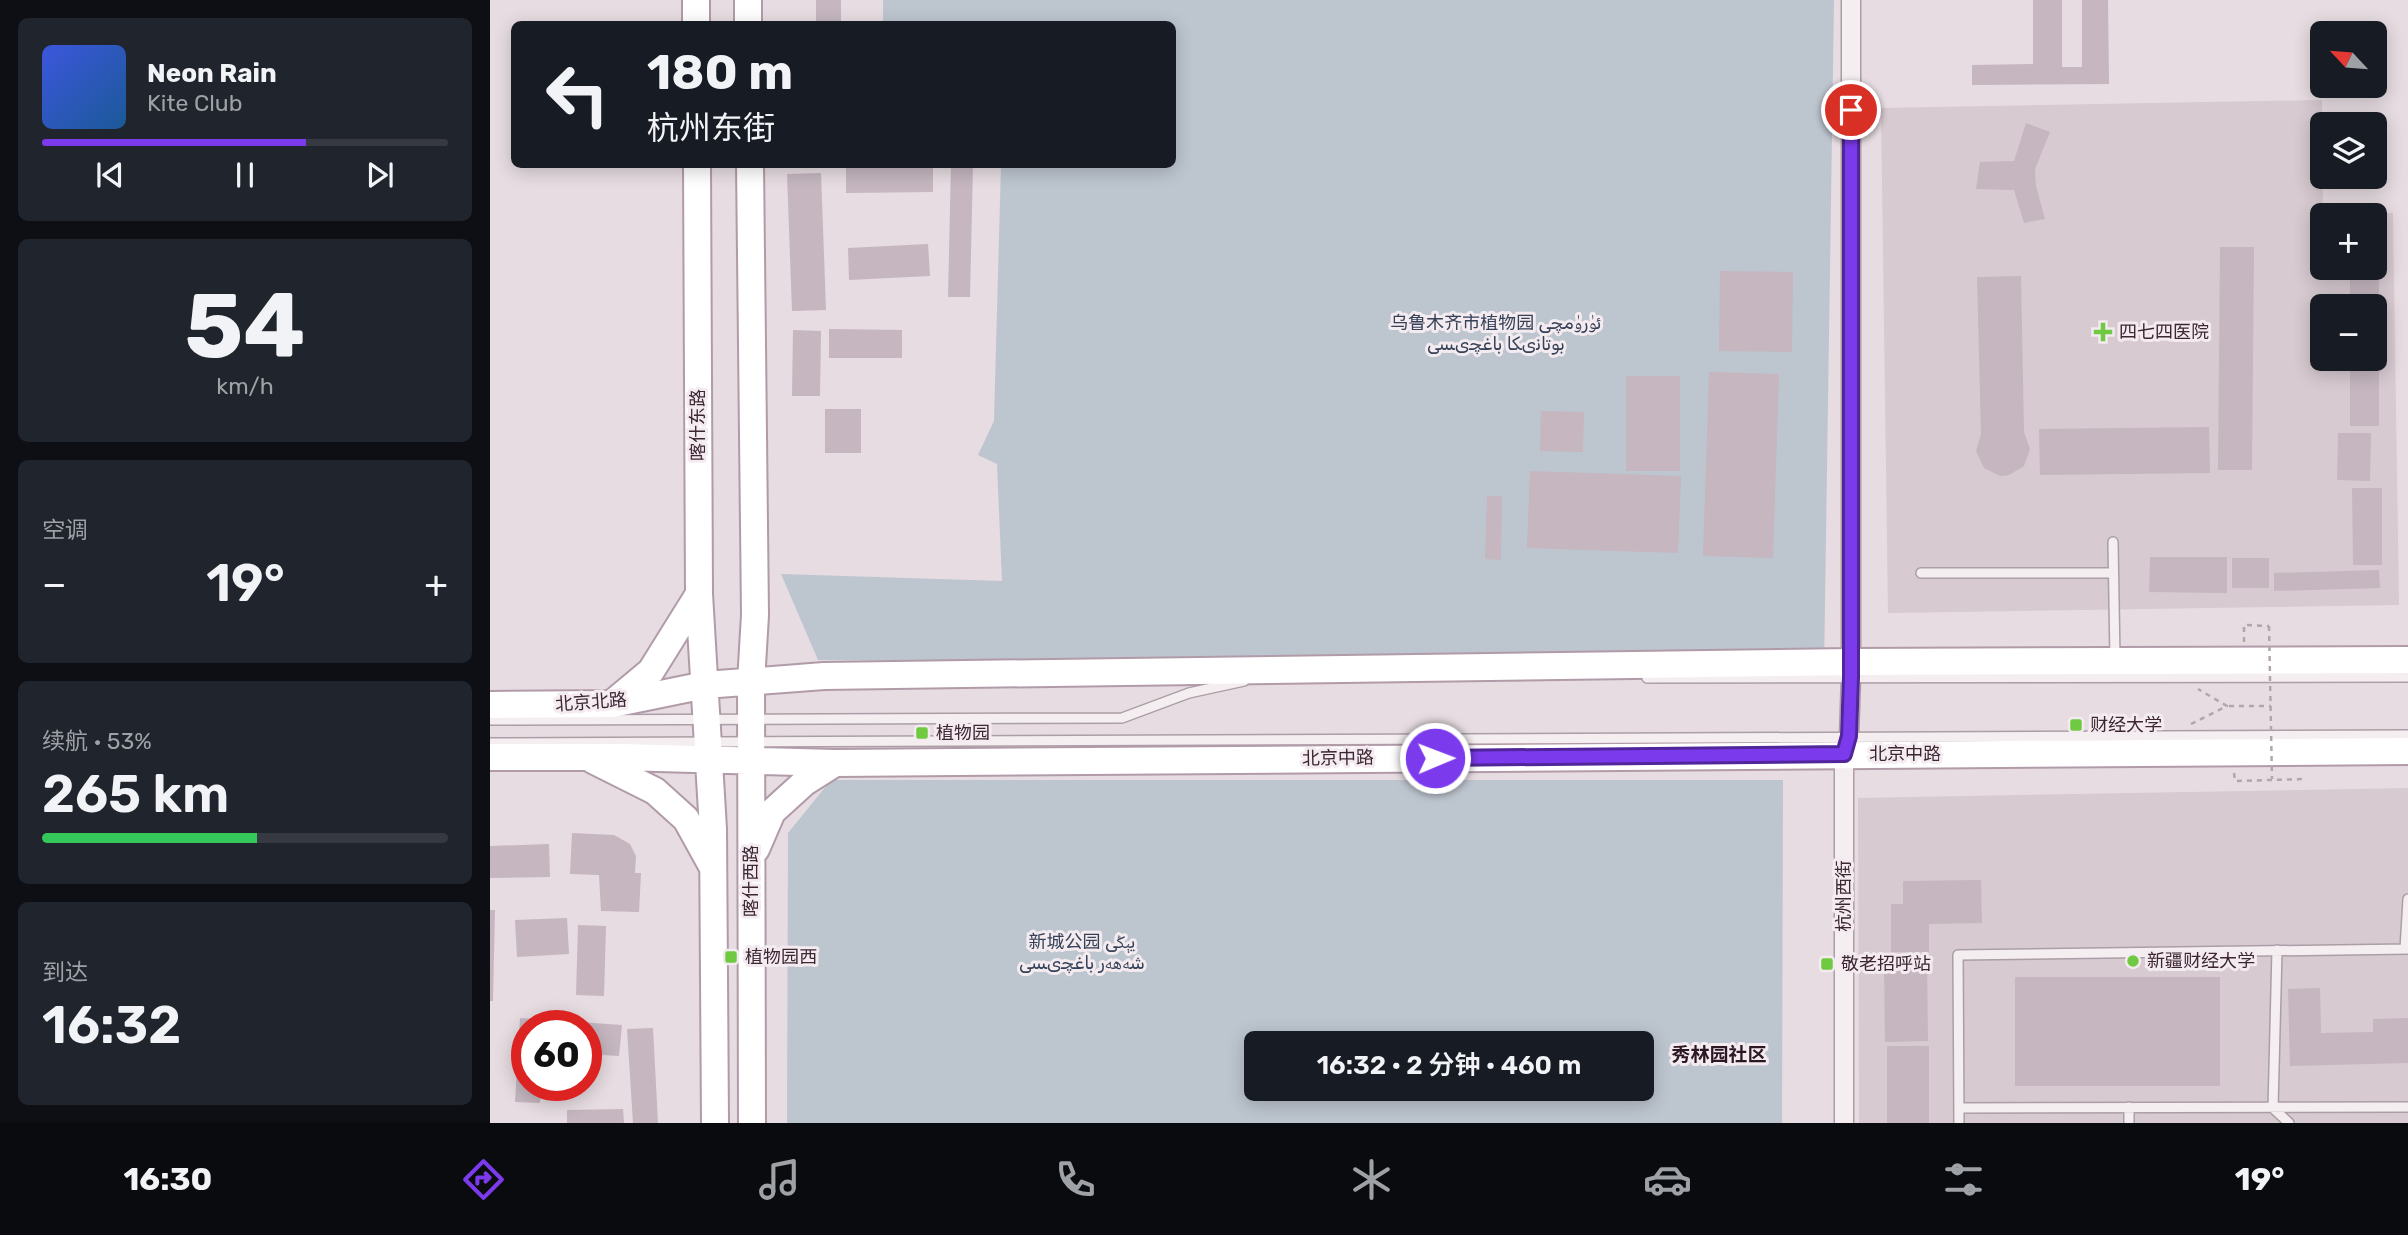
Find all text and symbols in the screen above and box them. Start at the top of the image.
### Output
north arrow [2310,21,2387,98]
map controls [2310,21,2387,371]
text: 180 m [647,43,793,101]
icon: left [532,49,623,140]
text: Neon Rain [147,58,277,89]
pin [1821,80,1881,140]
text: Kite Club [147,89,242,117]
icon: arrive [1832,91,1870,129]
text: 杭州东街 [647,109,775,147]
button: layers [2310,112,2387,189]
icon: previous [91,156,129,194]
icon: pause [226,156,264,194]
icon: next [361,156,399,194]
button: + [2310,203,2387,280]
text: 54 [185,272,305,380]
button: − [2310,294,2387,371]
park label: 乌鲁木齐市植物园 ئۈرۈمچى بوتانىكا باغچىسى [1390,312,1602,355]
place label: 四七四医院 [2119,321,2209,343]
marker: 四七四医院 [2093,322,2113,342]
text: km/h [216,372,274,400]
street label: 喀什东路 [687,389,709,461]
text: 空调 [42,516,88,544]
text: 19° [206,552,285,614]
text: − [42,561,67,607]
text: + [424,561,448,607]
street label: 北京北路 [554,689,628,715]
place label: 财经大学 [2090,714,2162,736]
marker: 财经大学 [2068,717,2084,733]
position arrow [1398,721,1472,795]
place label: 植物园 [936,722,990,744]
marker: 植物园 [914,725,930,741]
text: 续航 · 53% [42,727,152,755]
street label: 北京中路 [1869,743,1941,765]
street label: 北京中路 [1302,746,1374,770]
text: 265 km [42,763,229,825]
street label: 喀什西路 [740,845,762,917]
street label: 杭州西街 [1833,860,1855,932]
park label: 新城公园 يېڭى شەھەر باغچىسى [1019,931,1145,974]
place label: 植物园西 [745,946,817,968]
marker: 植物园西 [723,949,739,965]
place label: 新疆财经大学 [2147,950,2255,972]
place label: 敬老招呼站 [1841,953,1931,975]
marker: 新疆财经大学 [2125,953,2141,969]
marker: 敬老招呼站 [1819,956,1835,972]
text: 到达 [42,958,88,986]
text: 16:32 [42,994,181,1056]
speed limit sign: 60 [511,1010,602,1101]
district label: 秀林园社区 [1671,1043,1767,1066]
text: 16:32 · 2 分钟 · 460 m [1317,1050,1581,1081]
icon: directions [459,1155,508,1204]
icon: music [755,1155,804,1204]
icon: phone [1051,1155,1100,1204]
icon: climate [1347,1155,1396,1204]
icon: car [1643,1155,1692,1204]
icon: filters [1939,1155,1988,1204]
text: 16:30 [123,1160,212,1198]
text: 19° [2235,1160,2284,1198]

